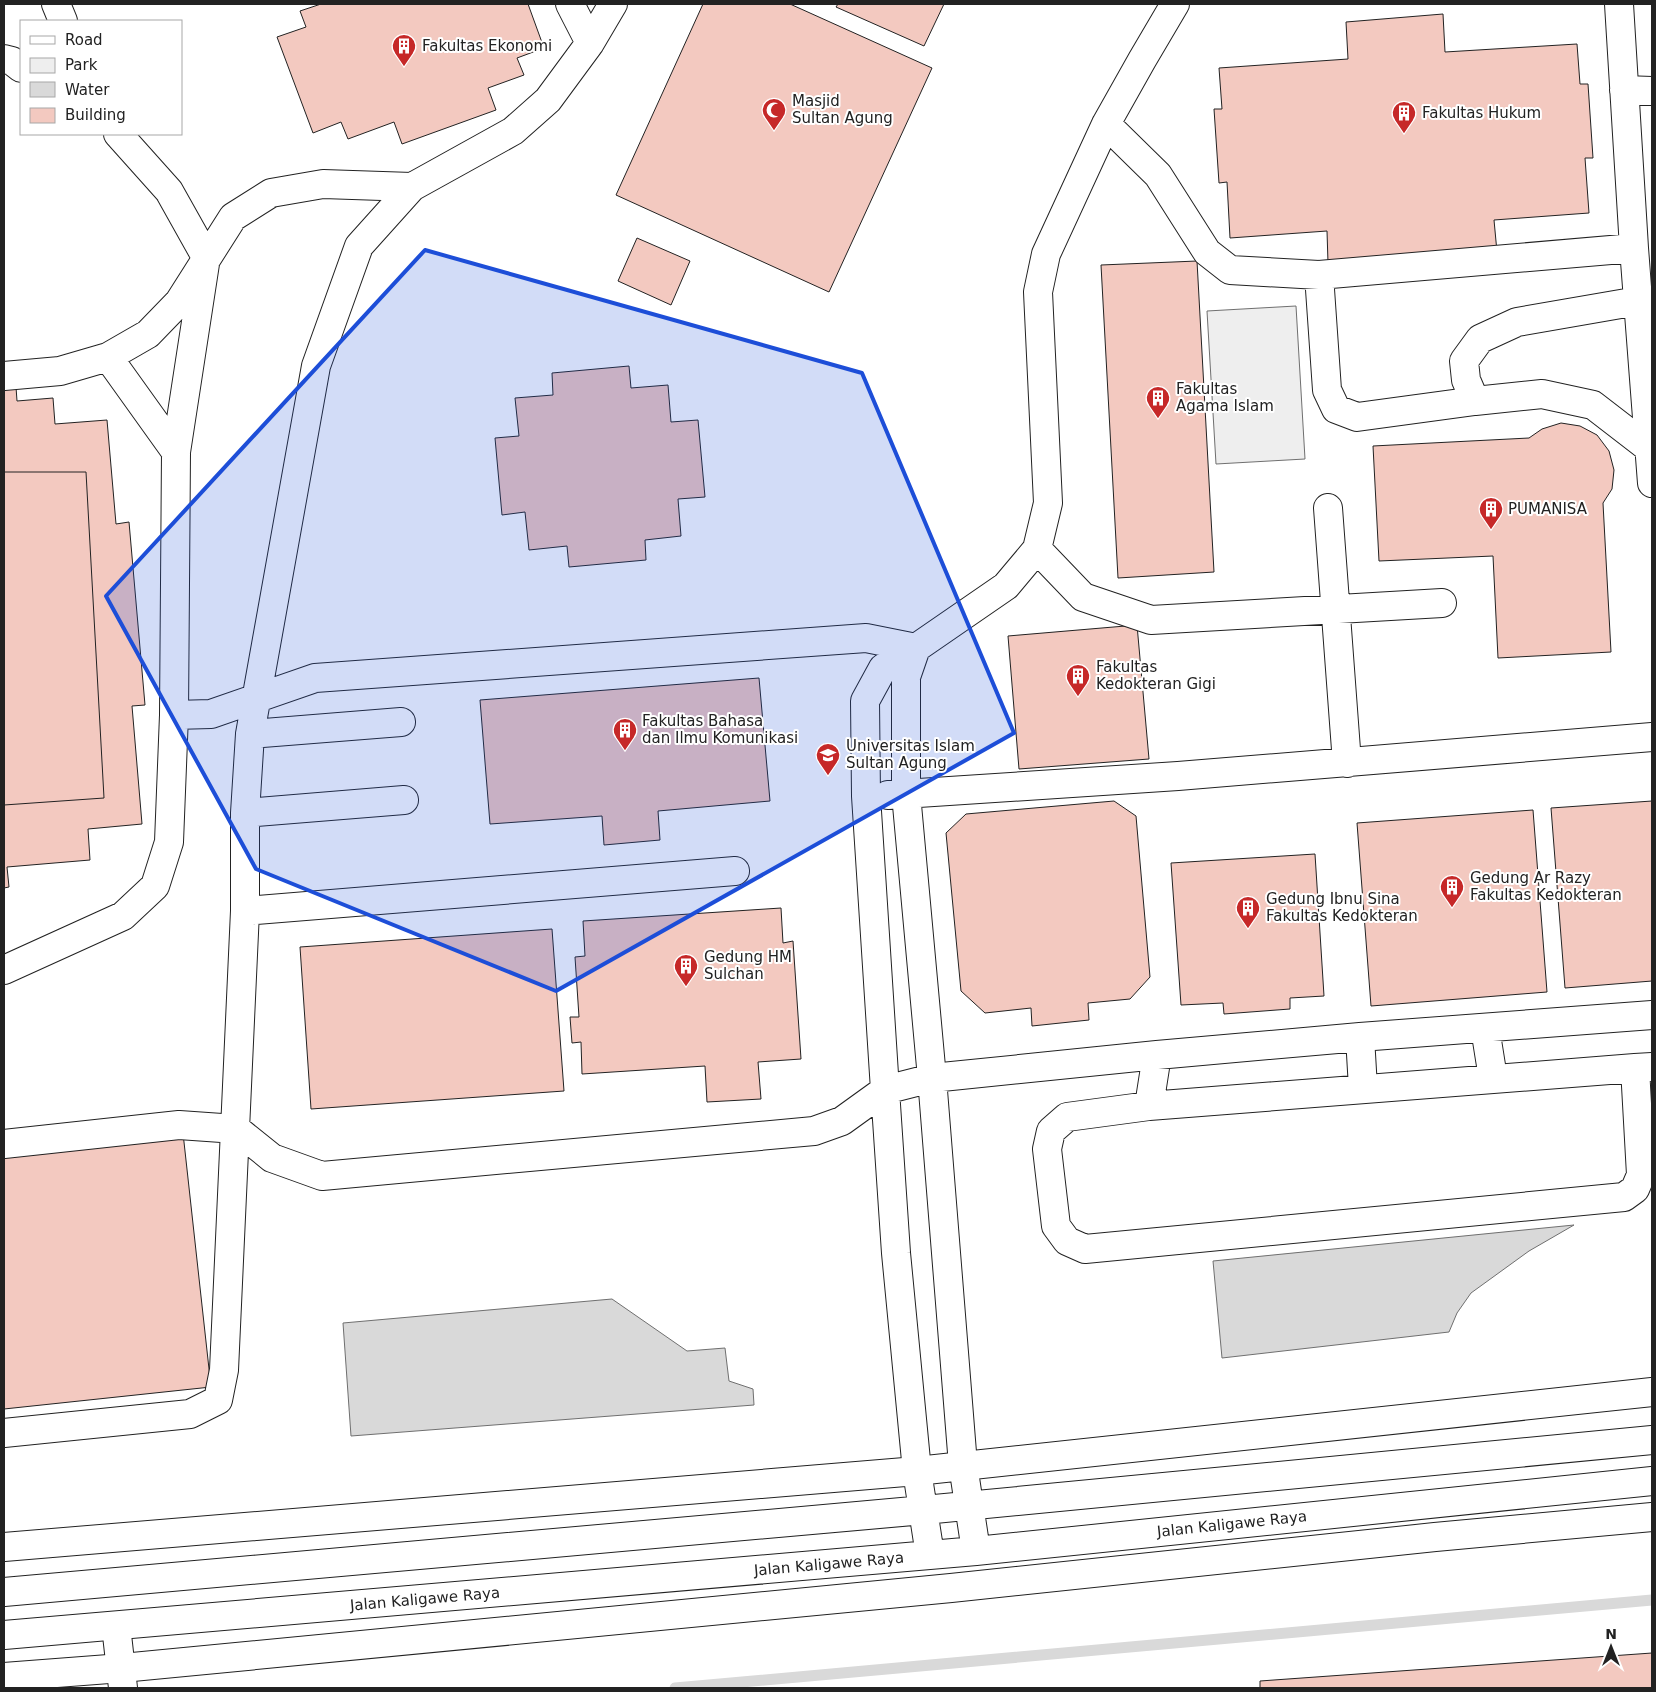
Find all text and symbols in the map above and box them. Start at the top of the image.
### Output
legend [20,20,182,135]
text: Road [65,31,103,49]
building icon: Fakultas Ekonomi [391,33,417,67]
place label: Fakultas Ekonomi [422,37,552,55]
text: Park [65,56,98,74]
text: Water [65,81,110,99]
place label: Masjid Sultan Agung [792,92,893,127]
mosque icon: Masjid Sultan Agung [761,97,787,131]
building icon: Fakultas Hukum [1391,100,1417,134]
place label: Fakultas Hukum [1422,104,1541,122]
text: Building [65,106,126,124]
place label: Fakultas Agama Islam [1176,380,1274,415]
building icon: Fakultas Agama Islam [1145,385,1171,419]
building icon: PUMANISA [1478,496,1504,530]
place label: PUMANISA [1508,500,1588,518]
place label: Fakultas Kedokteran Gigi [1096,658,1216,693]
building icon: Fakultas Kedokteran Gigi [1065,663,1091,697]
place label: Fakultas Bahasa dan Ilmu Komunikasi [642,712,798,747]
building icon: Fakultas Bahasa dan Ilmu Komunikasi [612,717,638,751]
place label: Universitas Islam Sultan Agung [846,737,975,772]
school or university icon: Universitas Islam Sultan Agung [815,742,841,776]
place label: Gedung Ar Razy Fakultas Kedokteran [1470,869,1622,904]
building icon: Gedung Ar Razy Fakultas Kedokteran [1439,874,1465,908]
place label: Gedung Ibnu Sina Fakultas Kedokteran [1266,890,1418,925]
building icon: Gedung Ibnu Sina Fakultas Kedokteran [1235,895,1261,929]
place label: Gedung HM Sulchan [704,948,792,983]
building icon: Gedung HM Sulchan [673,953,699,987]
street label: Jalan Kaligawe Raya [1155,1507,1308,1541]
street label: Jalan Kaligawe Raya [752,1548,905,1580]
street label: Jalan Kaligawe Raya [348,1583,501,1615]
north arrow [1586,1622,1636,1672]
text: N [1605,1626,1617,1642]

